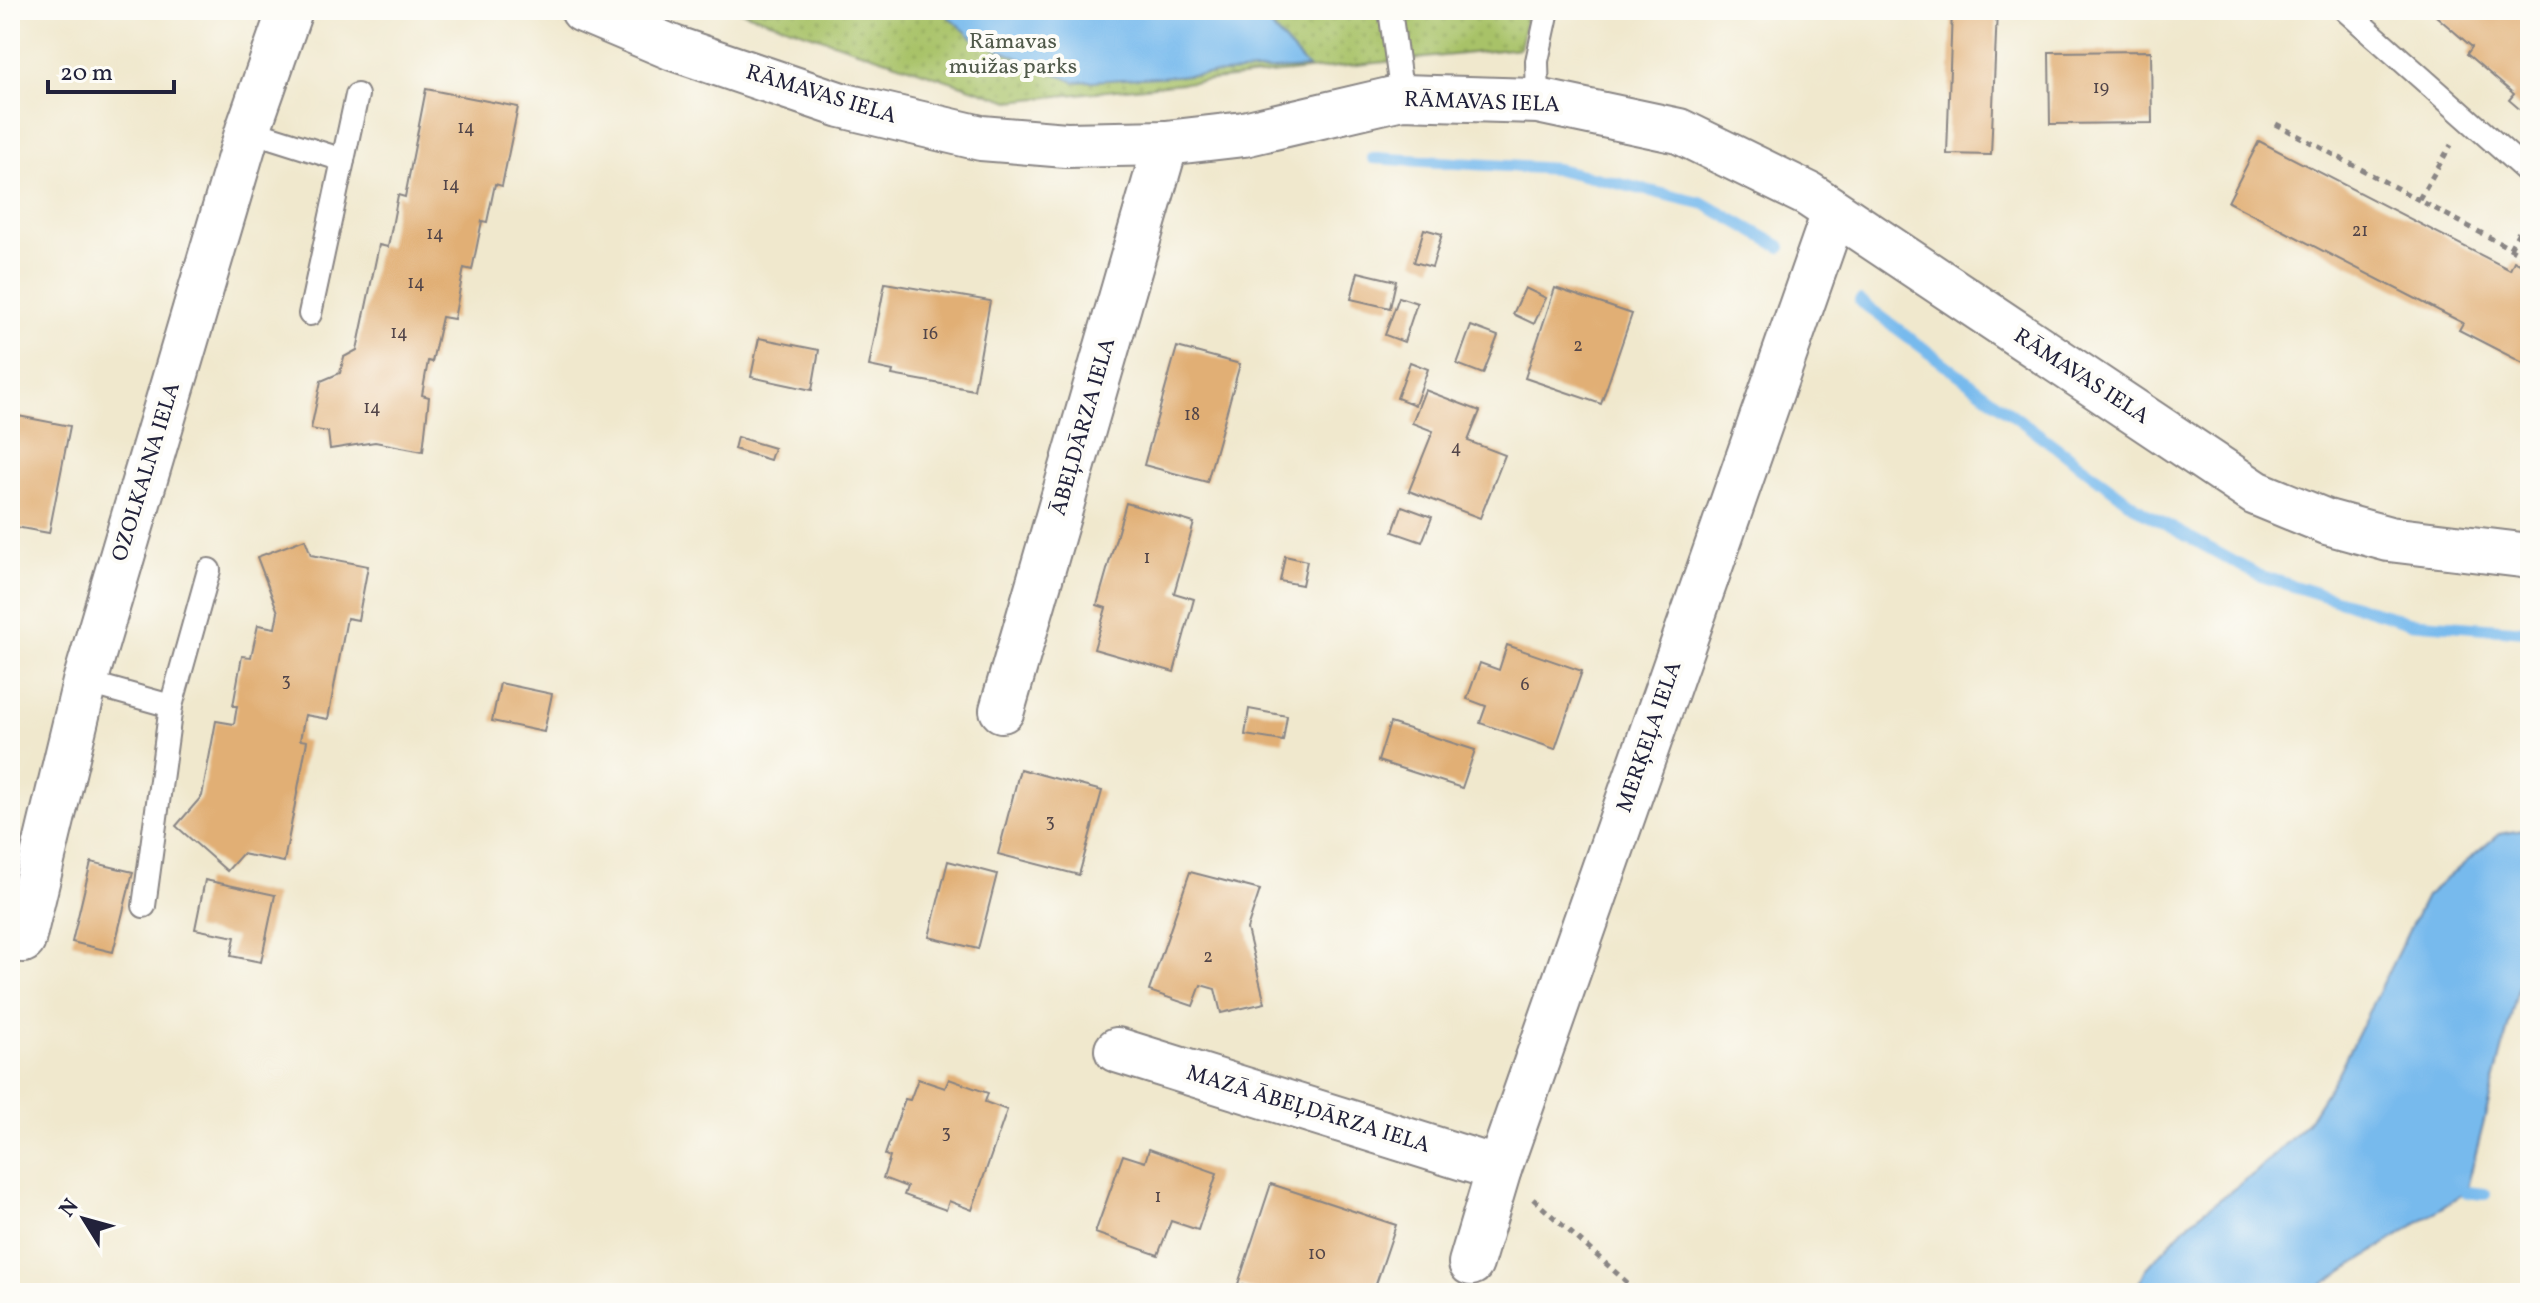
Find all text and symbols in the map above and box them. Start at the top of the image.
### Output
park label: Rāmavas muižas parks [949,27,1077,83]
scale bar [48,44,174,94]
text: 20 m [60,57,113,91]
street label: RĀMAVAS IELA [742,57,900,133]
house number: 19 [2093,76,2109,101]
street label: RĀMAVAS IELA [1403,85,1561,121]
house number: 14 [457,116,475,141]
house number: 14 [442,173,460,198]
house number: 21 [2352,219,2368,244]
house number: 14 [426,222,444,247]
house number: 14 [407,271,425,296]
house number: 14 [390,321,408,346]
street label: RĀMAVAS IELA [2007,321,2155,433]
house number: 16 [922,322,938,347]
house number: 2 [1573,334,1583,359]
street label: ĀBEĻDĀRZA IELA [1044,335,1124,519]
street label: OZOLKALNA IELA [105,379,189,565]
house number: 14 [363,396,381,421]
house number: 18 [1184,403,1200,428]
house number: 4 [1451,436,1461,461]
house number: 1 [1144,546,1150,571]
street label: MERĶEĻA IELA [1610,657,1690,817]
house number: 3 [281,669,291,694]
house number: 6 [1520,673,1530,698]
house number: 3 [1045,810,1055,835]
house number: 2 [1203,945,1213,970]
street label: MAZĀ ĀBEĻDĀRZA IELA [1182,1058,1434,1162]
house number: 3 [941,1121,951,1146]
north arrow [44,1179,124,1259]
house number: 1 [1155,1185,1161,1210]
text: N [53,1193,87,1224]
house number: 10 [1308,1242,1326,1267]

